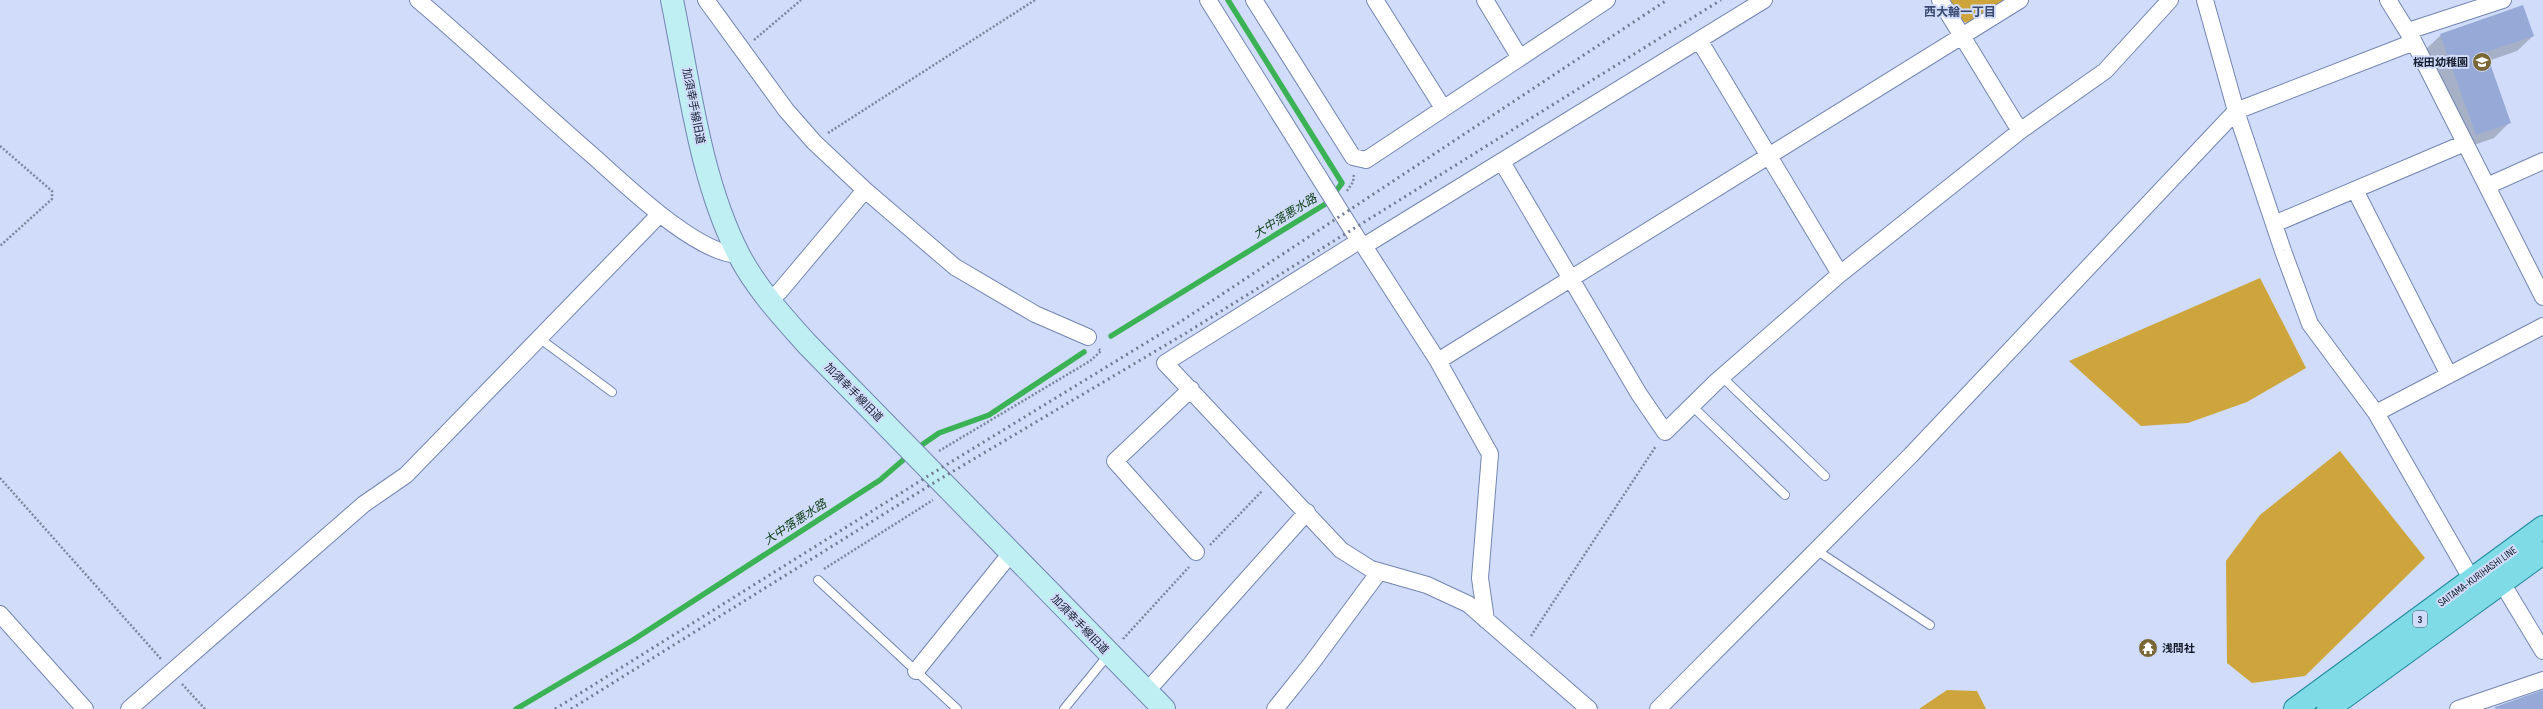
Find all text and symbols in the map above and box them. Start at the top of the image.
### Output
district label: 西大輪一丁目 [1924,5,1996,20]
school or university icon: 桜田幼稚園 [2471,51,2493,73]
place label: 桜田幼稚園 [2413,56,2468,69]
street label: 加須幸手線旧道 [680,67,707,145]
water label: 大中落悪水路 [1251,190,1321,242]
street label: 加須幸手線旧道 [822,361,885,424]
water label: 大中落悪水路 [761,496,830,548]
street label: SAITAMA-KURIHASHI LINE [2435,543,2519,609]
street label: 加須幸手線旧道 [1048,592,1111,657]
road number: 3 [2413,611,2427,627]
temple icon: 浅間社 [2137,637,2159,659]
place label: 浅間社 [2162,642,2195,655]

